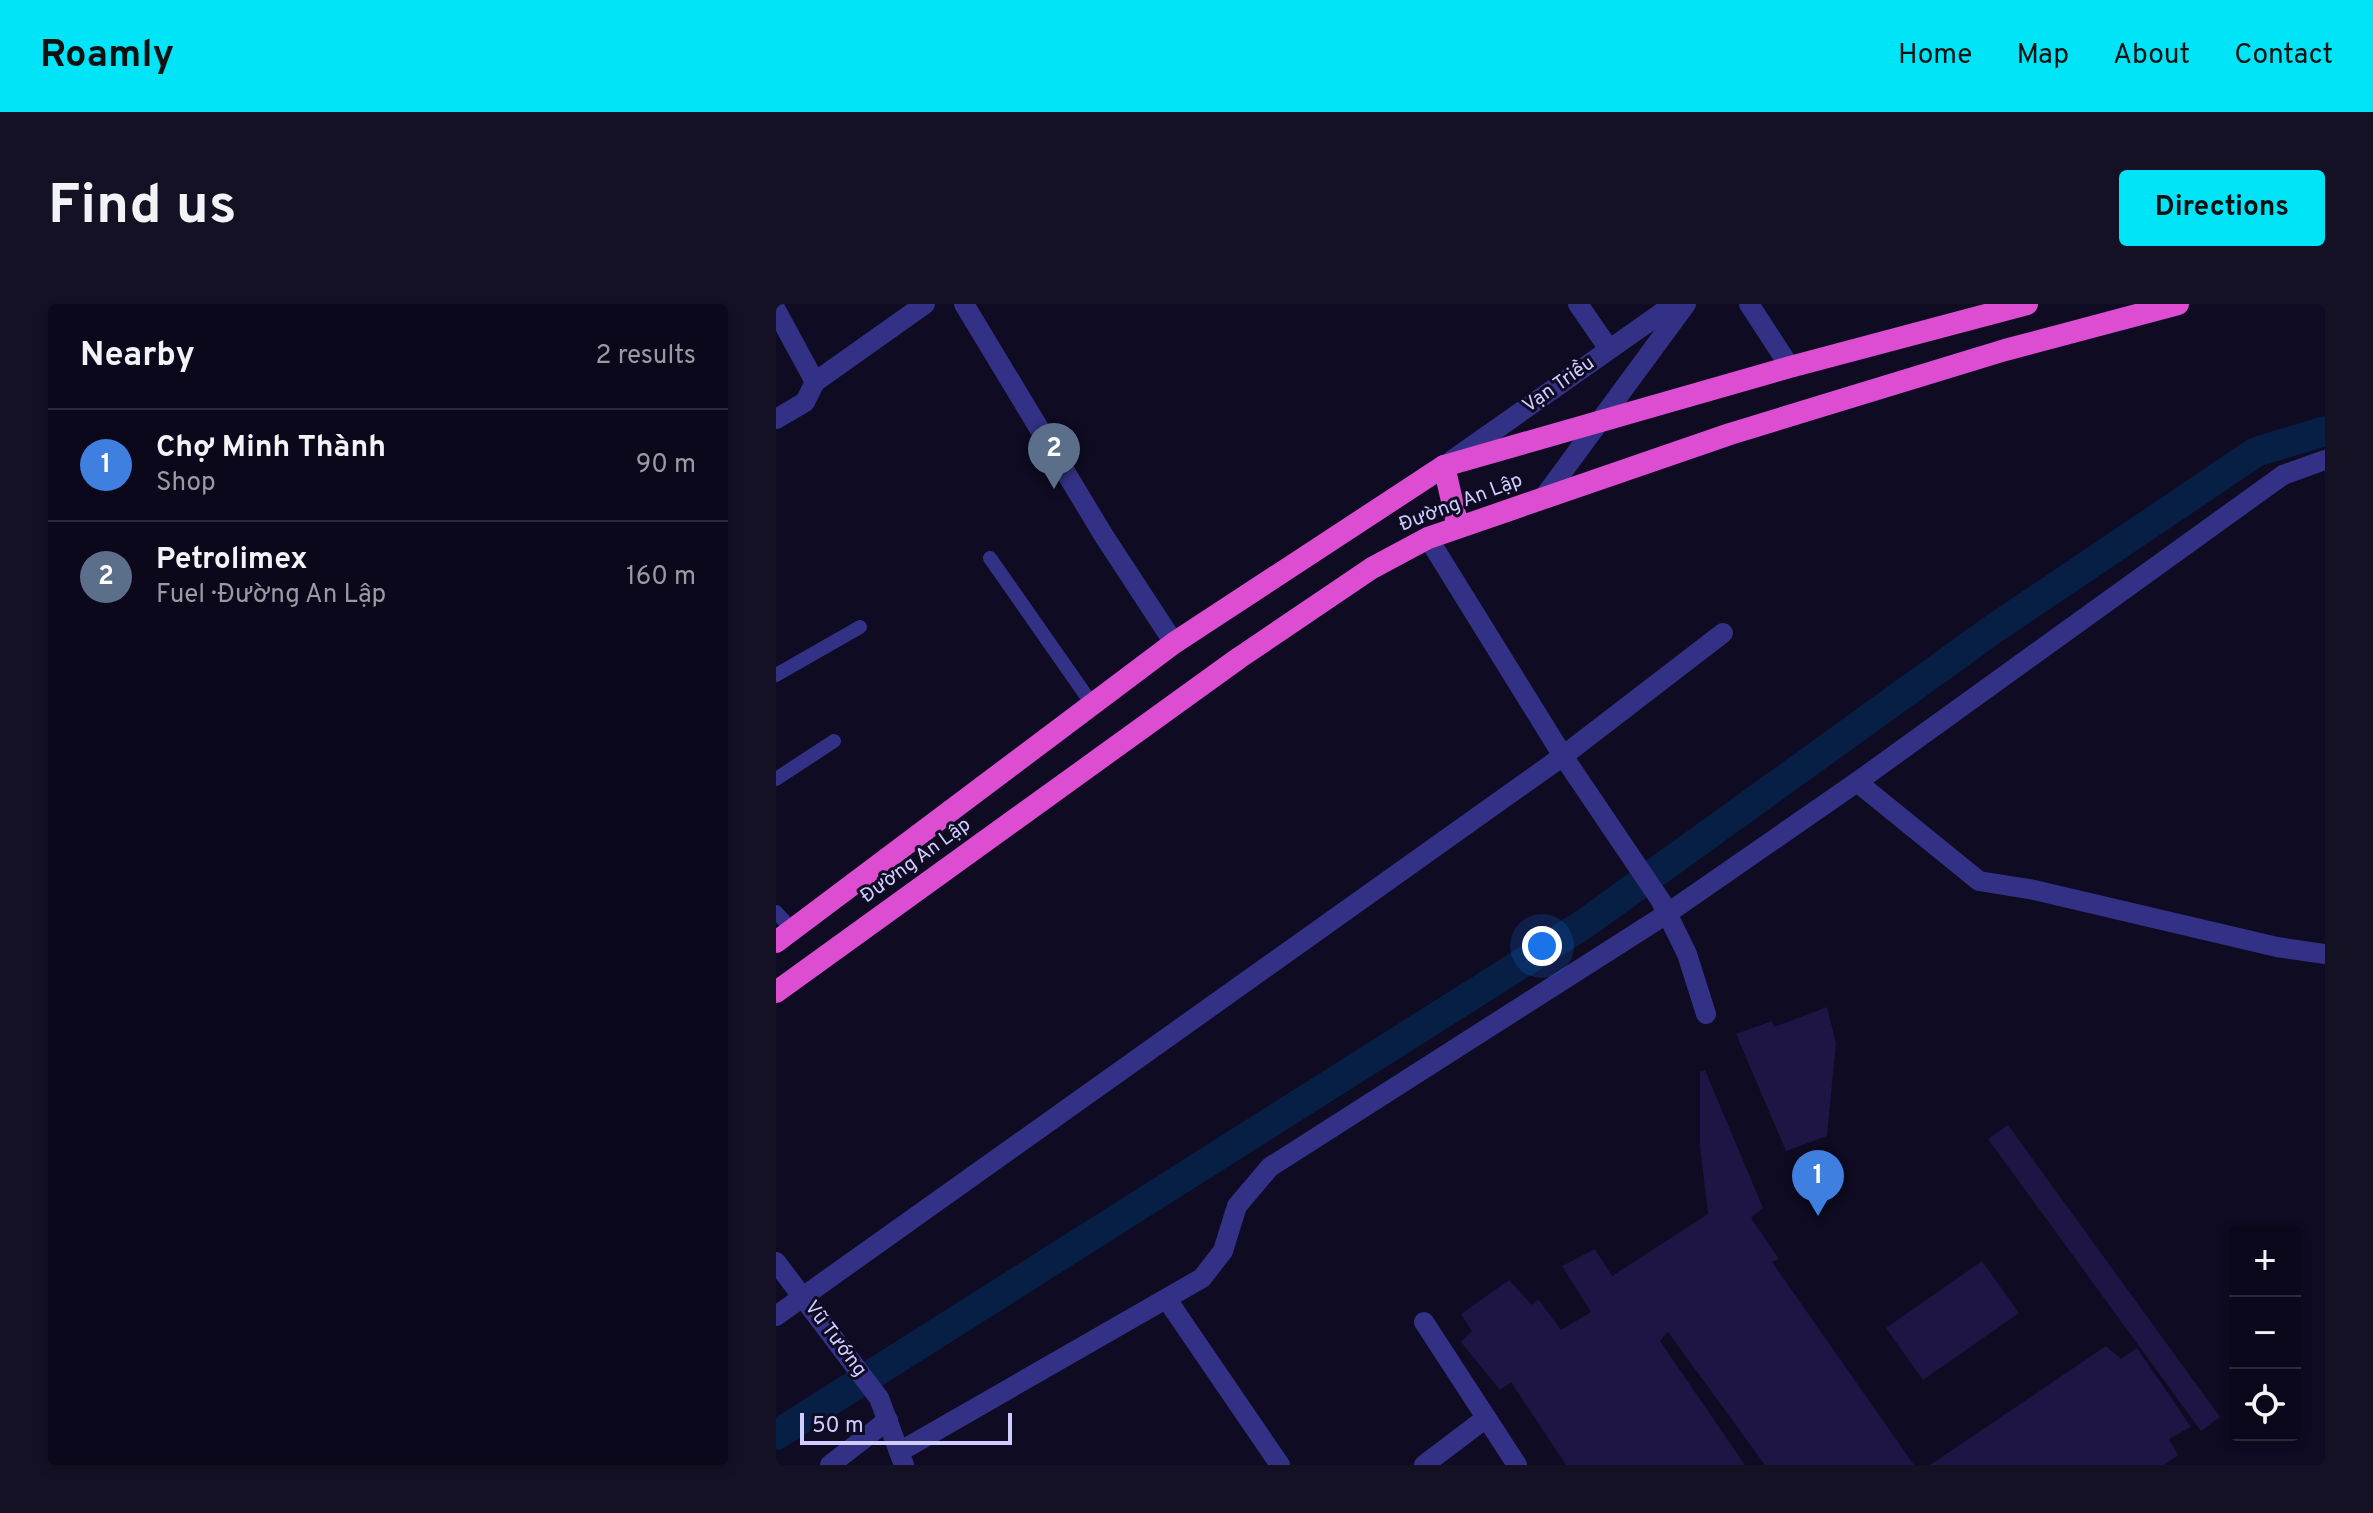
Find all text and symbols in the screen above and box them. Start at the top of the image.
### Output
text: Roamly [40,32,174,81]
text: Home [1898,38,1972,74]
text: Map [2016,38,2069,74]
text: About [2113,38,2190,74]
text: Contact [2234,38,2333,74]
button: Directions [2119,170,2325,246]
text: Find us [48,173,237,243]
text: Nearby [80,335,195,378]
text: 2 results [596,340,696,373]
street label: Vạn Triều [1517,350,1600,419]
pin: 2 [1028,423,1080,489]
text: Chợ Minh Thành [156,430,386,467]
text: 1 [101,449,111,482]
text: 90 m [636,449,696,482]
text: Shop [156,467,216,500]
street label: Đường An Lập [1396,468,1526,538]
text: Petrolimex [156,542,308,579]
text: 2 [98,561,114,594]
text: 160 m [626,561,696,594]
text: Fuel · Đường An Lập [156,579,386,612]
street label: Đường An Lập [856,812,976,910]
your location [1522,926,1562,966]
pin: 1 [1792,1150,1844,1216]
map controls [2229,1225,2301,1441]
button: + [2229,1225,2301,1297]
street label: Vũ Tướng [798,1296,872,1382]
button: − [2229,1297,2301,1369]
button: locate [2229,1369,2301,1441]
scale bar [800,1409,1012,1445]
text: 50 m [812,1413,864,1440]

